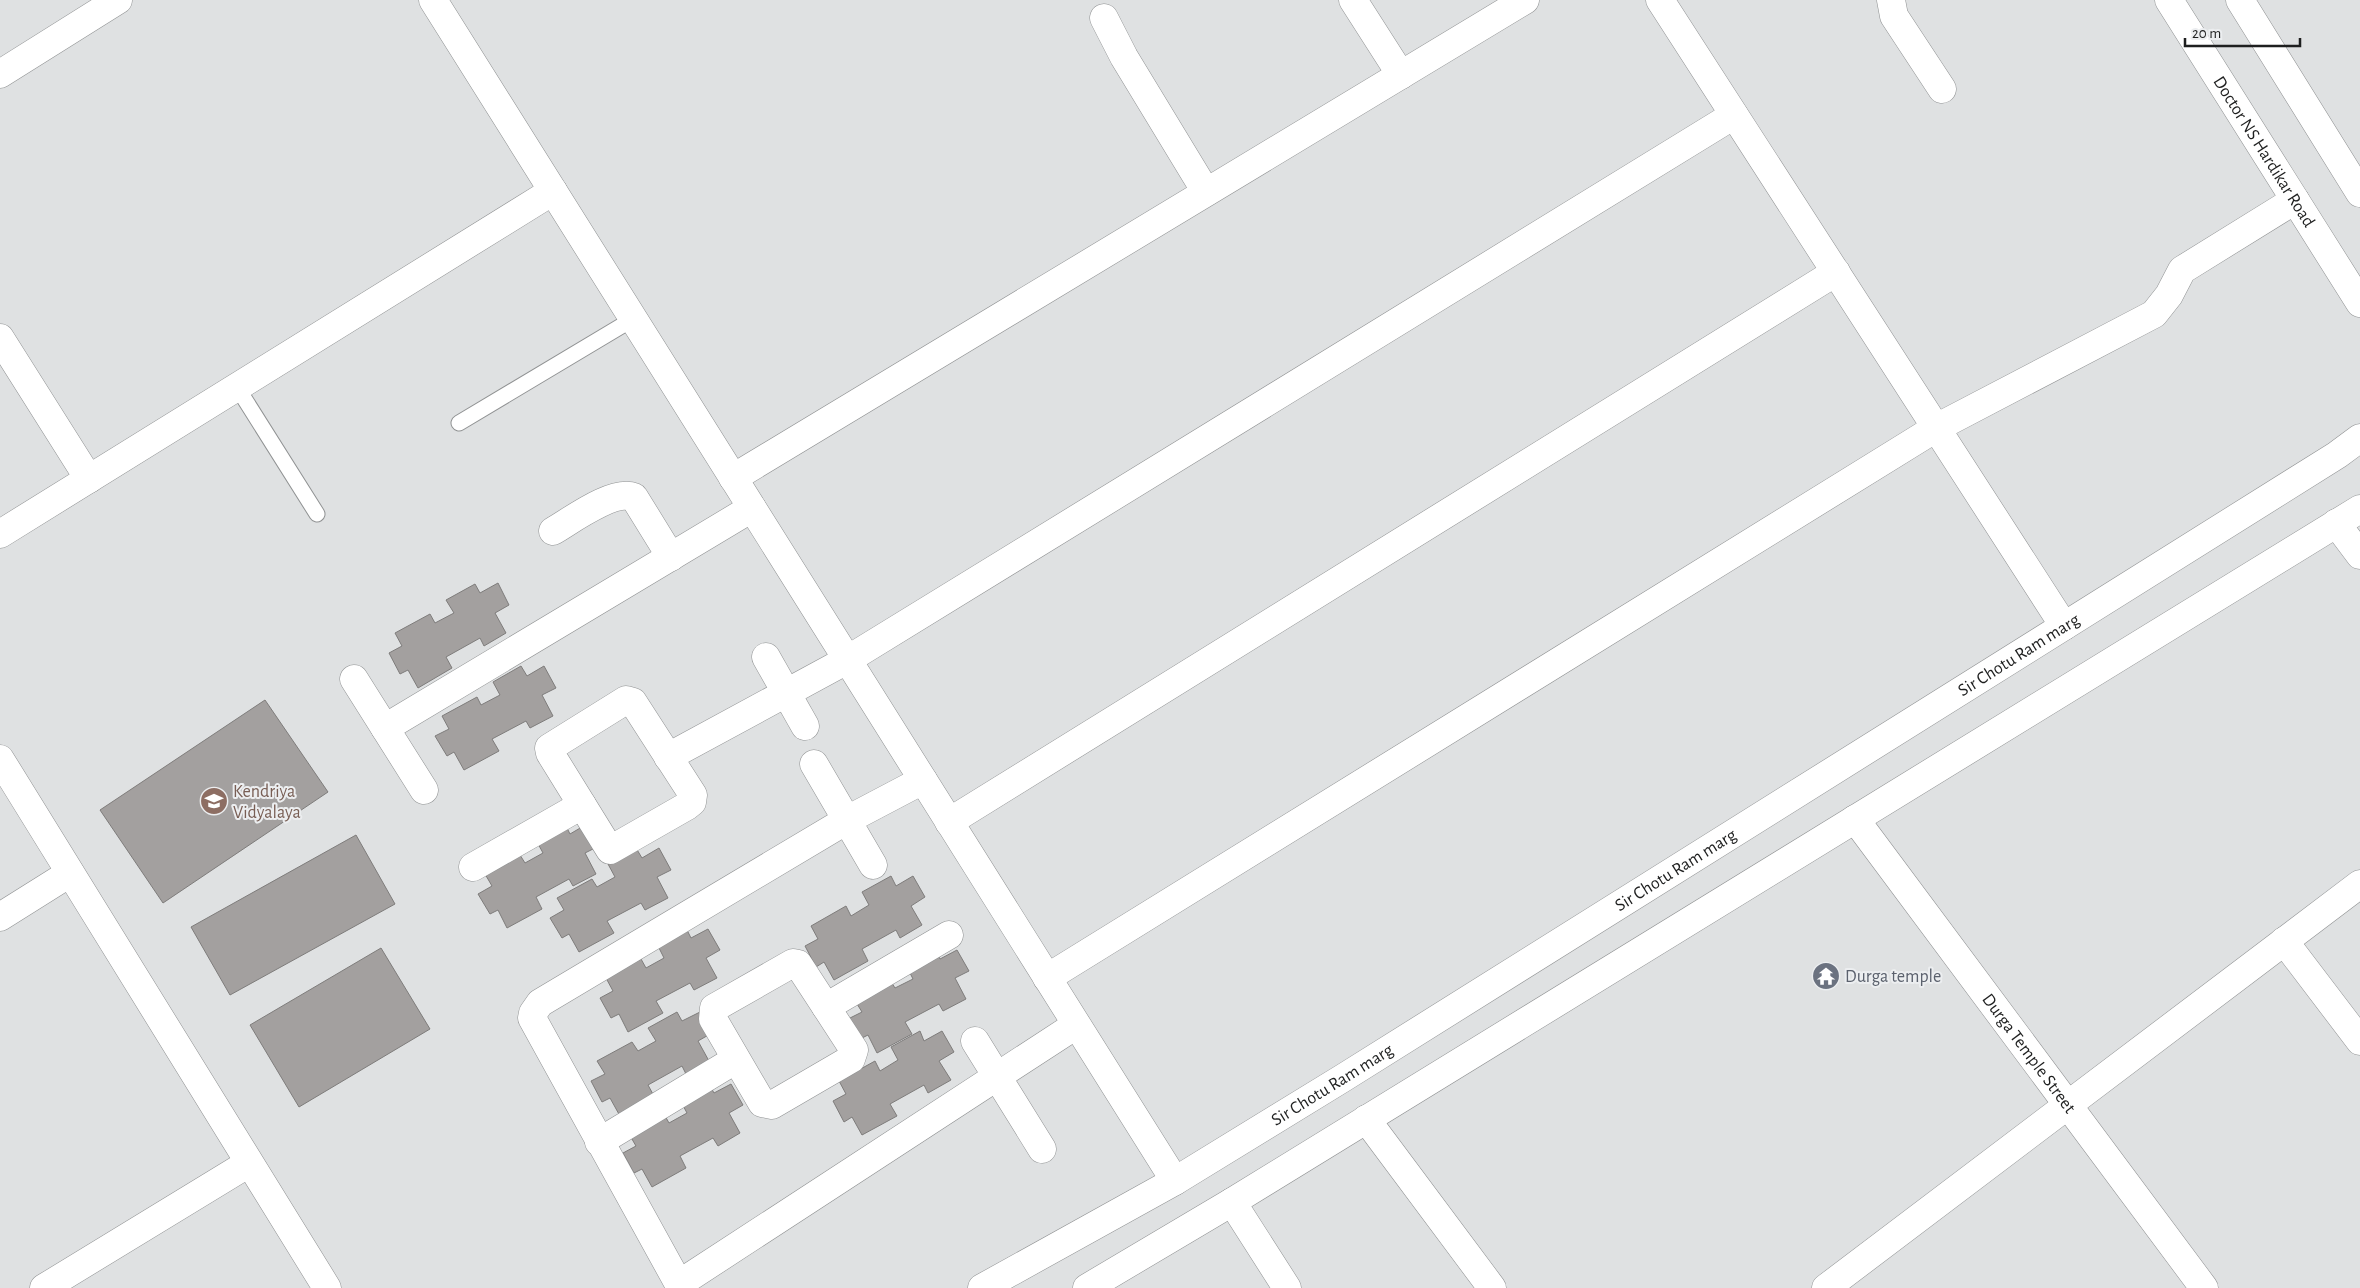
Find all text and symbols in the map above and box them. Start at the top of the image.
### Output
scale bar [2185,15,2300,47]
text: 20 m [2192,26,2221,41]
street label: Doctor NS Hardikar Road [2209,73,2318,231]
street label: Sir Chotu Ram marg [1955,611,2083,700]
place label: Kendriya Vidyalaya [233,783,301,822]
school or university icon: Kendriya Vidyalaya [199,786,229,816]
street label: Sir Chotu Ram marg [1612,826,1740,915]
temple icon: Durga temple [1811,961,1841,991]
place label: Durga temple [1845,968,1941,986]
street label: Durga Temple Street [1978,991,2079,1117]
street label: Sir Chotu Ram marg [1268,1041,1397,1130]

